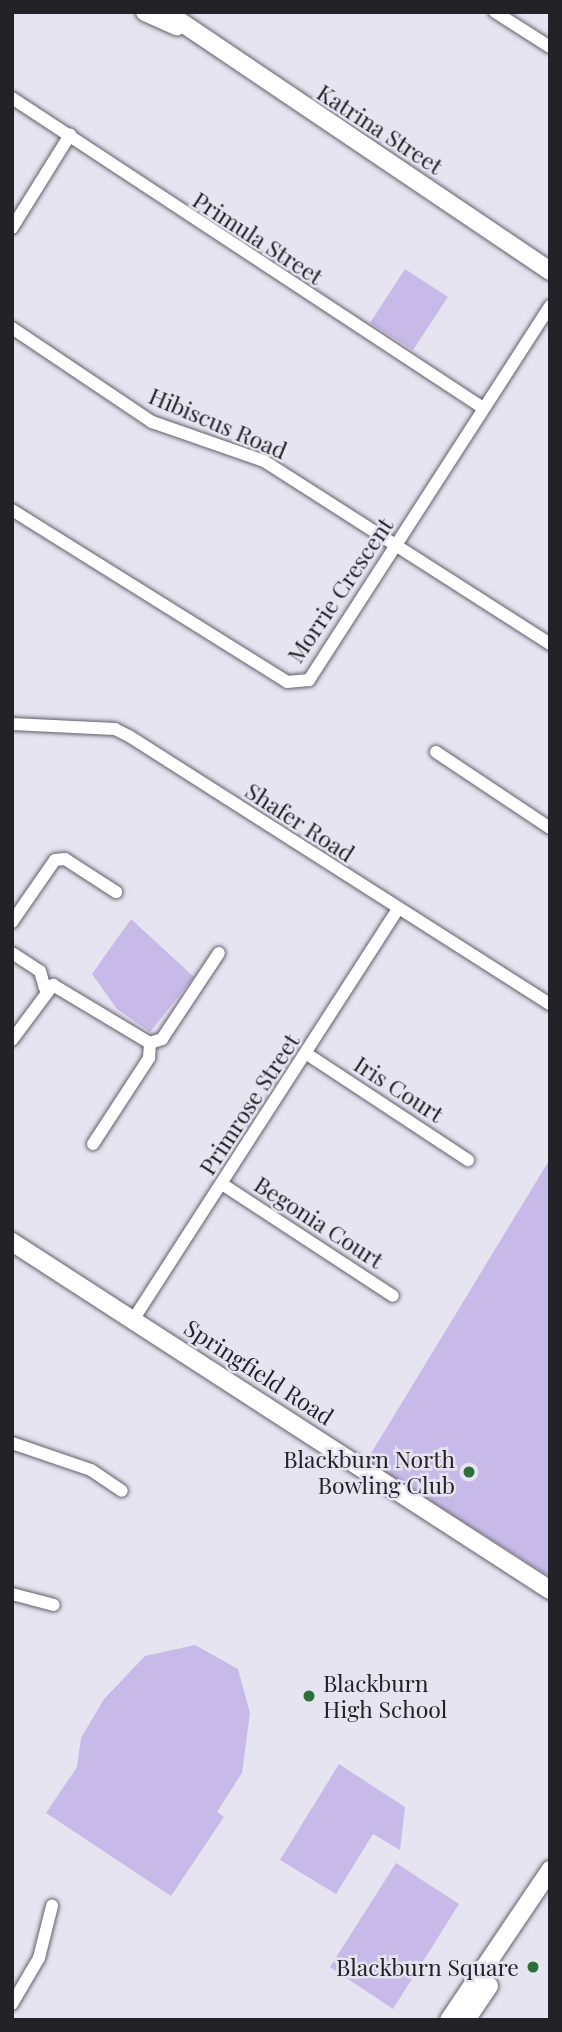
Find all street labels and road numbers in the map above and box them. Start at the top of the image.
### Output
street label: Katrina Street [312,78,448,180]
street label: Primula Street [188,186,328,290]
street label: Hibiscus Road [145,382,291,464]
street label: Morrie Crescent [281,512,399,668]
street label: Shafer Road [240,777,360,867]
street label: Primrose Street [193,1028,305,1180]
street label: Iris Court [349,1050,449,1128]
street label: Begonia Court [249,1170,389,1274]
street label: Springfield Road [179,1314,339,1430]

